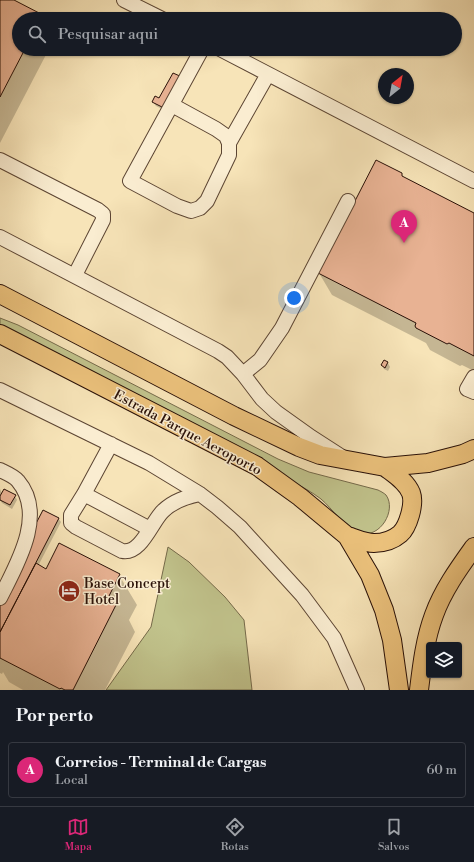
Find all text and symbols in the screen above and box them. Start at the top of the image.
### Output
search box [12,12,462,56]
icon: search [26,23,48,45]
text: Pesquisar aqui [58,25,158,44]
north arrow [378,68,414,104]
pin: A [391,210,417,243]
your location [284,288,304,308]
street label: Estrada Parque Aeroporto [110,386,265,480]
place label: Base Concept Hotel [83,575,170,609]
hotel icon: Base Concept Hotel [56,578,82,604]
map controls [426,642,462,678]
button: layers [426,642,462,678]
text: Por perto [16,705,93,727]
text: Correios - Terminal de Cargas [55,753,266,772]
text: A [25,762,35,778]
text: 60 m [426,762,457,778]
text: Local [55,772,88,788]
tab: Mapa [65,816,92,854]
tab: Rotas [221,816,249,854]
tab: Salvos [378,816,409,854]

